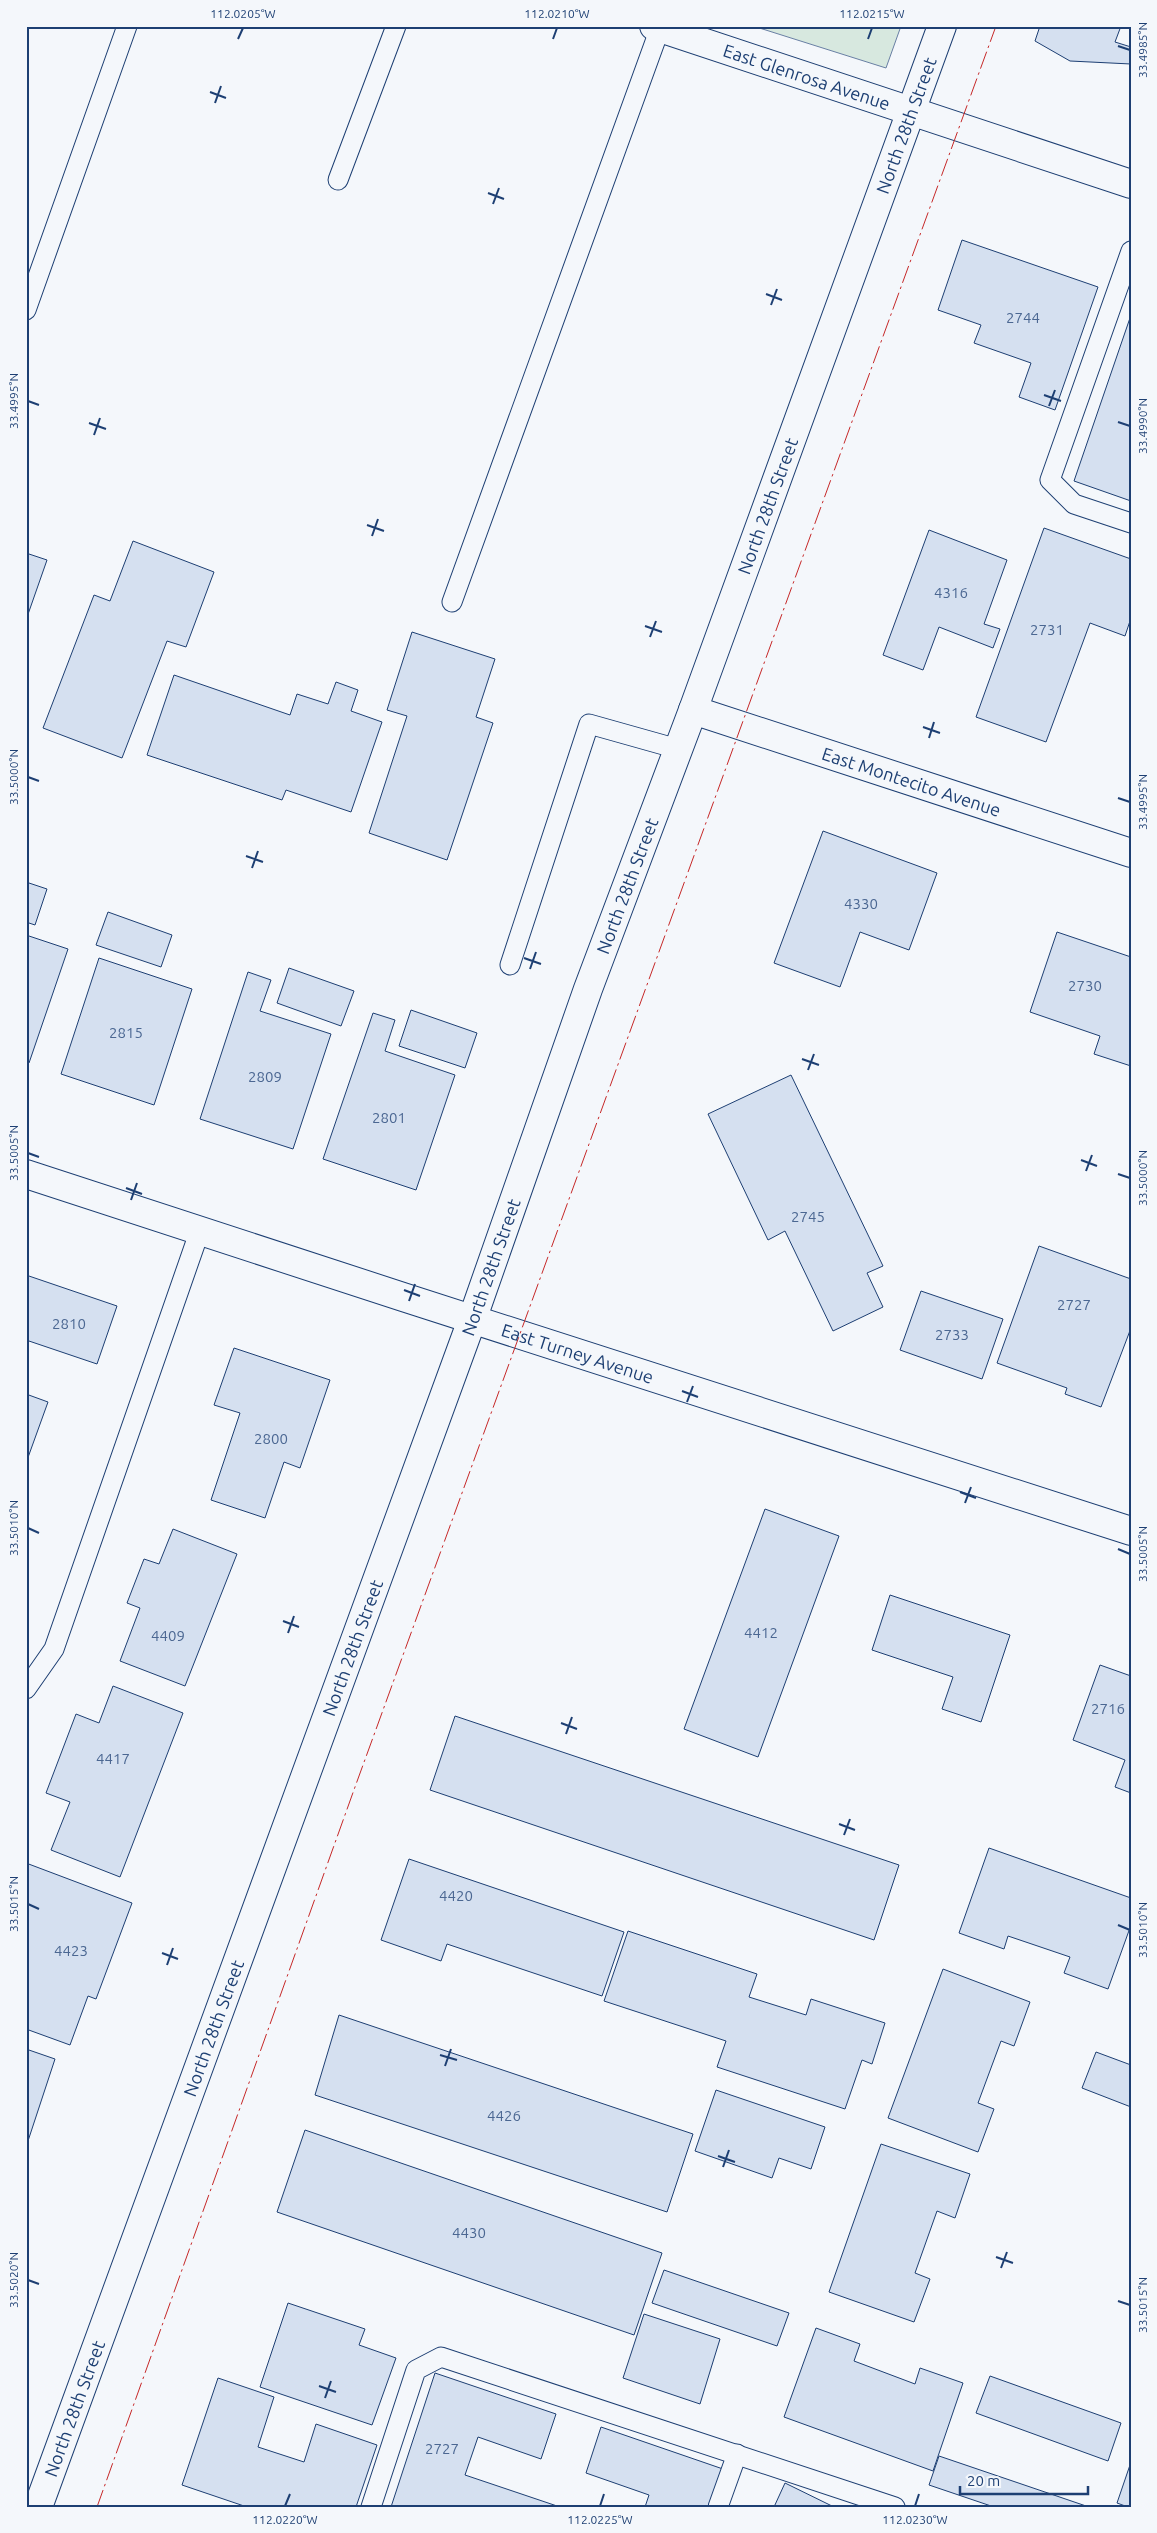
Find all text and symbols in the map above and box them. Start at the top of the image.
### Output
text: 112.0205°W [210,7,276,20]
text: 112.0210°W [524,7,590,20]
text: 112.0215°W [839,7,905,20]
text: 33.4985°N [1136,22,1149,78]
street label: East Glenrosa Avenue [721,40,893,114]
street label: North 28th Street [872,54,940,196]
house number: 2744 [1006,309,1040,326]
text: 33.4995°N [7,373,20,429]
text: 33.4990°N [1136,398,1149,454]
street label: North 28th Street [733,435,801,577]
house number: 4316 [934,584,968,601]
house number: 2731 [1030,621,1064,638]
street label: East Montecito Avenue [820,743,1004,820]
text: 33.5000°N [7,749,20,805]
text: 33.4995°N [1136,774,1149,830]
street label: North 28th Street [592,815,662,956]
house number: 4330 [844,895,878,912]
house number: 2730 [1068,977,1102,994]
house number: 2815 [109,1024,143,1041]
house number: 2809 [248,1068,282,1085]
house number: 2801 [372,1109,406,1126]
text: 33.5005°N [7,1125,20,1181]
text: 33.5000°N [1136,1150,1149,1206]
street label: North 28th Street [457,1196,524,1338]
house number: 2745 [791,1208,825,1225]
house number: 2727 [1057,1296,1091,1313]
house number: 2810 [52,1315,86,1332]
street label: East Turney Avenue [499,1319,656,1387]
house number: 2733 [935,1326,969,1343]
house number: 2800 [254,1430,288,1447]
text: 33.5010°N [7,1500,20,1556]
text: 33.5005°N [1136,1526,1149,1582]
street label: North 28th Street [318,1577,386,1719]
house number: 4412 [744,1624,778,1641]
house number: 4409 [151,1627,185,1644]
house number: 2716 [1091,1700,1125,1717]
house number: 4417 [96,1750,130,1767]
text: 33.5015°N [7,1876,20,1932]
house number: 4420 [439,1887,473,1904]
text: 33.5010°N [1136,1902,1149,1958]
house number: 4423 [54,1942,88,1959]
street label: North 28th Street [179,1957,247,2099]
house number: 4426 [487,2107,521,2124]
house number: 4430 [452,2224,486,2241]
text: 33.5020°N [7,2252,20,2308]
text: 33.5015°N [1136,2277,1149,2333]
street label: North 28th Street [40,2337,108,2479]
house number: 2727 [425,2440,459,2457]
scale bar [960,2463,1087,2495]
text: 20 m [967,2472,1000,2489]
text: 112.0220°W [252,2513,318,2526]
text: 112.0225°W [567,2513,633,2526]
text: 112.0230°W [882,2513,948,2526]

